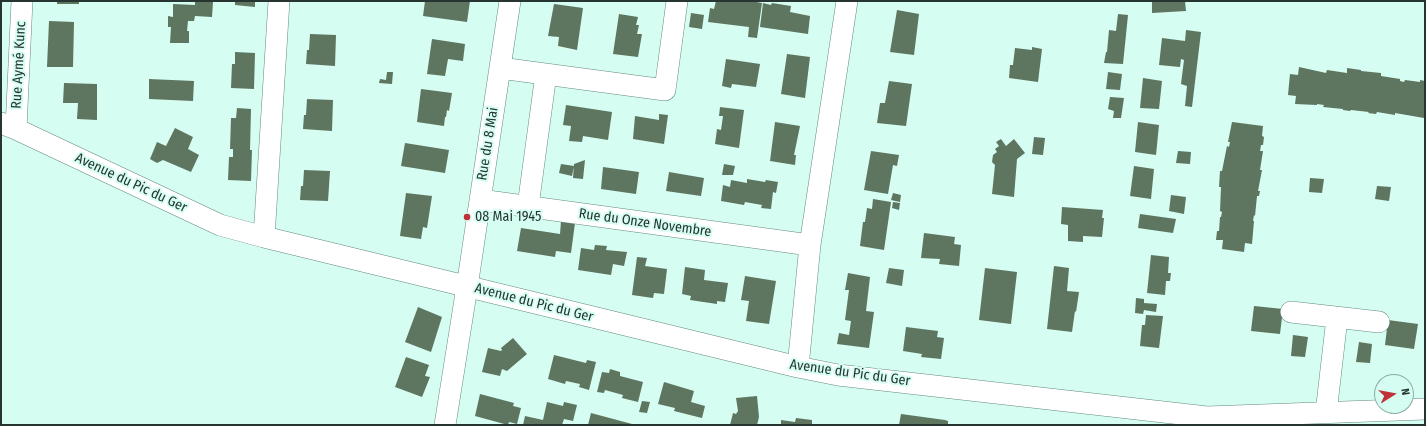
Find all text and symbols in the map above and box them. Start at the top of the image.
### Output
street label: Rue Aymé Kunc [8,21,30,109]
street label: Rue du 8 Mai [474,106,502,182]
street label: Avenue du Pic du Ger [72,150,190,216]
street label: Rue du Onze Novembre [578,205,712,241]
place label: 08 Mai 1945 [475,209,541,225]
marker: 08 Mai 1945 [462,212,472,222]
street label: Avenue du Pic du Ger [473,280,595,326]
street label: Avenue du Pic du Ger [789,356,911,390]
north arrow [1374,374,1414,414]
text: N [1398,387,1412,396]

